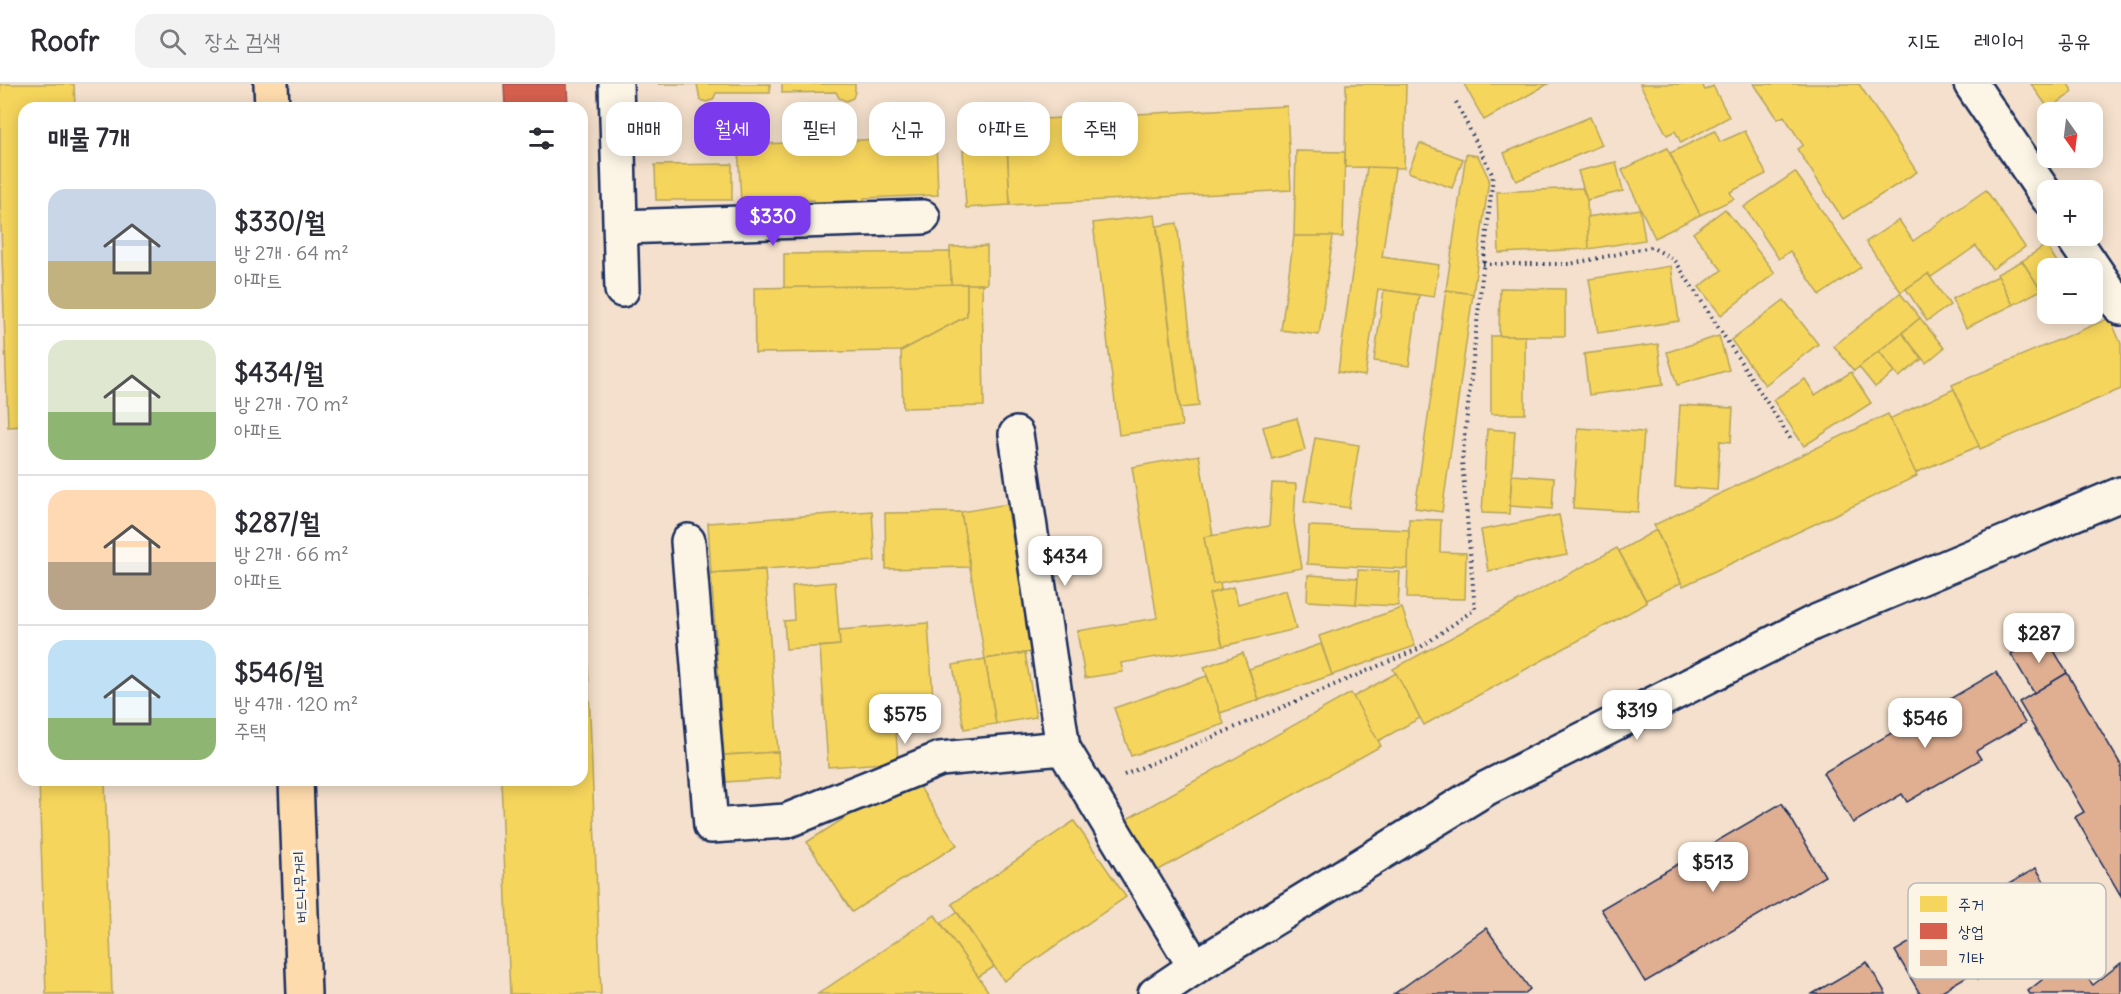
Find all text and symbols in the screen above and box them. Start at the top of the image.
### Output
search box [135,14,555,68]
text: Roofr [30,23,99,59]
icon: search [156,25,189,58]
text: 장소 검색 [204,27,281,55]
text: 지도 [1907,27,1941,54]
text: 레이어 [1974,27,2024,54]
text: 공유 [2057,27,2091,54]
chip: 매매 [606,102,682,156]
chip: 월세 [694,102,770,156]
chip: 필터 [782,102,857,156]
chip: 신규 [869,102,945,156]
chip: 아파트 [957,102,1050,156]
chip: 주택 [1062,102,1138,156]
north arrow [2037,102,2103,168]
map controls [2037,102,2103,324]
text: 매물 7개 [48,121,130,154]
icon: filters [525,122,558,155]
button: + [2037,180,2103,246]
pin: $330 [737,196,809,247]
text: $330 [750,203,796,228]
text: $330/월 [234,205,325,238]
icon: home [96,213,168,285]
text: 방 2개 · 64 m² [234,240,349,265]
button: − [2037,258,2103,324]
text: 아파트 [234,267,282,292]
text: $434/월 [234,356,324,389]
icon: home [96,364,168,436]
text: 방 2개 · 70 m² [234,391,349,416]
text: 아파트 [234,418,282,443]
text: $287/월 [234,506,320,539]
icon: home [96,514,168,586]
pin: $434 [1029,536,1101,587]
text: 방 2개 · 66 m² [234,541,349,566]
text: $434 [1042,543,1088,568]
text: 아파트 [234,568,282,593]
pin: $287 [2003,613,2075,664]
text: $287 [2017,620,2061,645]
text: $546/월 [234,656,324,689]
icon: home [96,664,168,736]
pin: $319 [1601,690,1673,741]
text: 방 4개 · 120 m² [234,691,358,716]
pin: $575 [869,694,941,745]
text: $319 [1616,697,1658,722]
pin: $546 [1889,698,1961,749]
text: $575 [883,701,927,726]
text: $546 [1902,705,1948,730]
text: 주택 [234,718,266,743]
pin: $513 [1677,842,1749,893]
text: $513 [1692,849,1734,874]
street label: 버드나무거리 [289,850,310,924]
legend [1908,883,2106,979]
text: 주거 [1958,894,1984,914]
text: 상업 [1958,921,1984,941]
text: 기타 [1958,948,1984,968]

